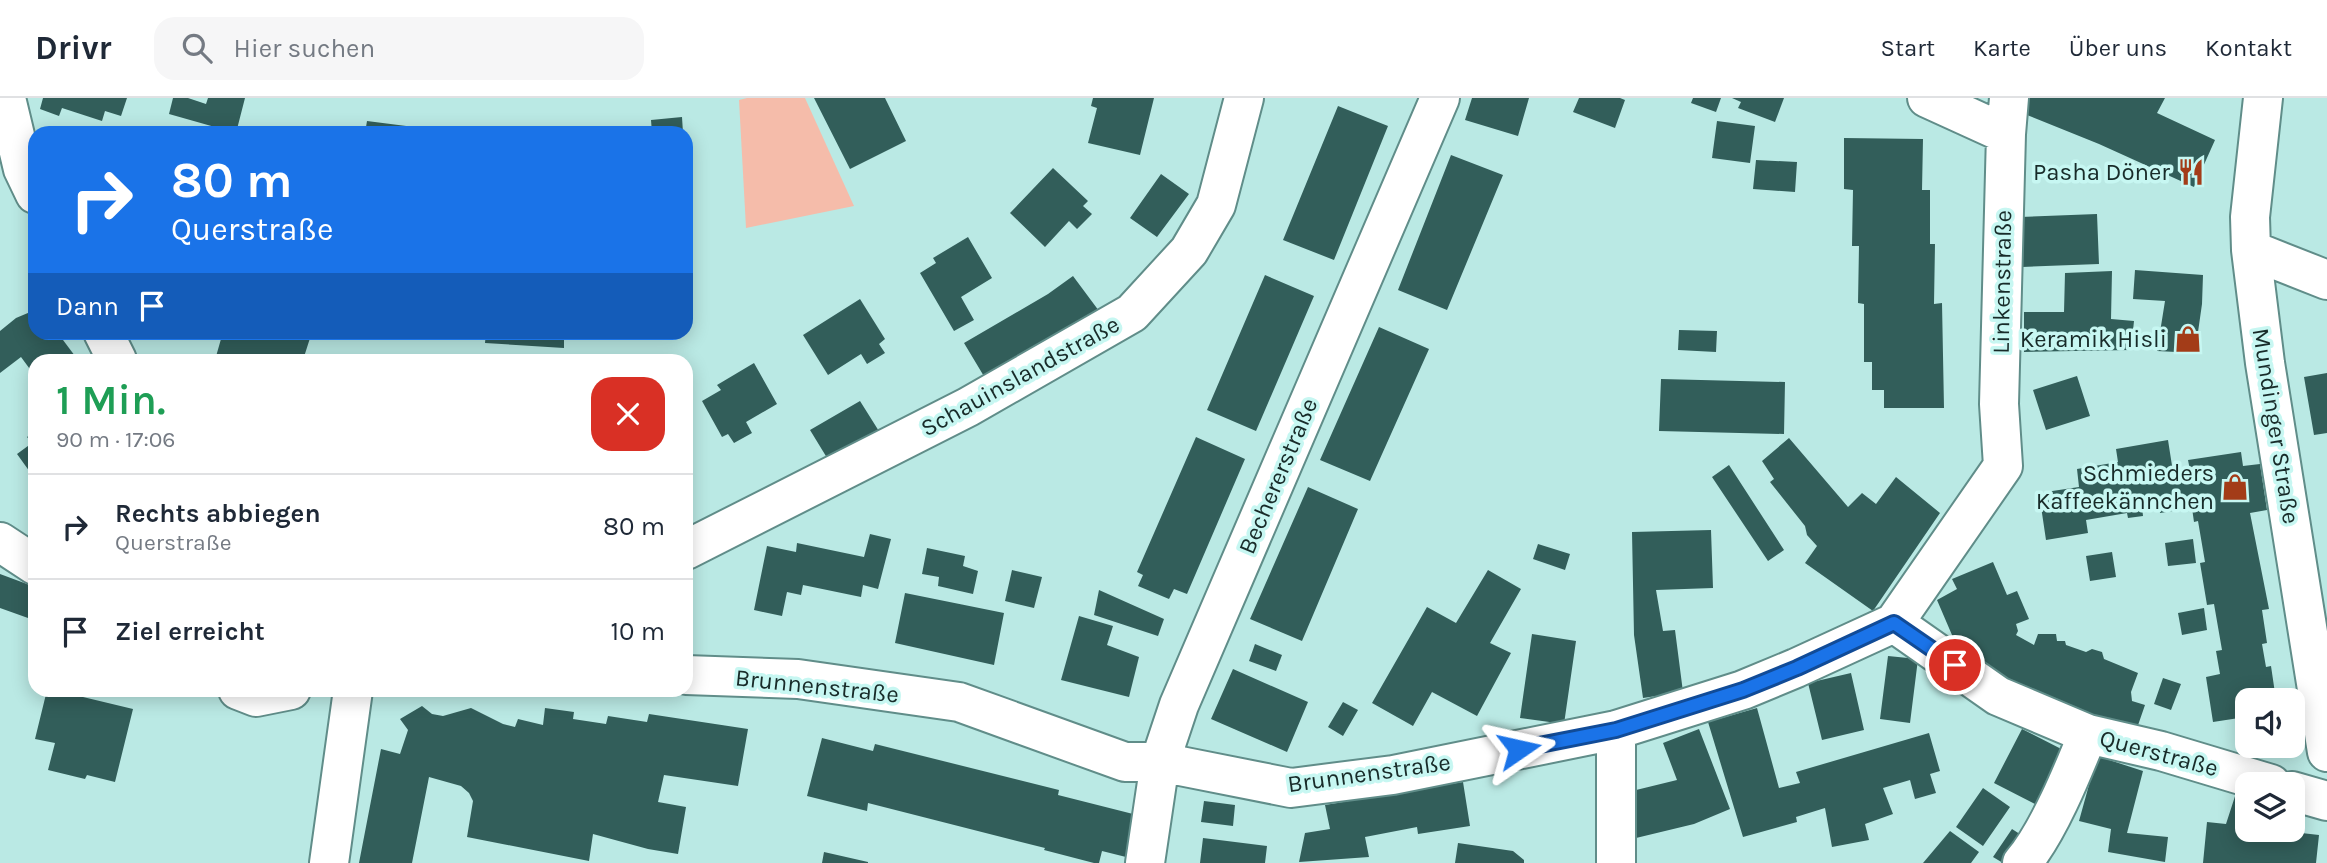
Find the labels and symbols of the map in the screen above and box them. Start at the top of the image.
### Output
restaurant icon: Pasha Döner [2176,157,2206,187]
place label: Pasha Döner [2033,158,2170,186]
street label: Linkenstraße [1987,210,2017,354]
street label: Schauinslandstraße [916,310,1124,442]
shop icon: Keramik Hisli [2173,324,2203,354]
place label: Keramik Hisli [2020,325,2167,353]
street label: Mundinger Straße [2247,326,2305,526]
street label: Bechererstraße [1233,394,1323,558]
place label: Schmieders Kaffeekännchen [2036,459,2214,515]
shop icon: Schmieders Kaffeekännchen [2220,472,2250,502]
pin [1925,635,1985,695]
street label: Brunnenstraße [734,663,900,709]
position arrow [1482,712,1556,786]
street label: Querstraße [2097,724,2221,782]
street label: Brunnenstraße [1286,748,1452,798]

